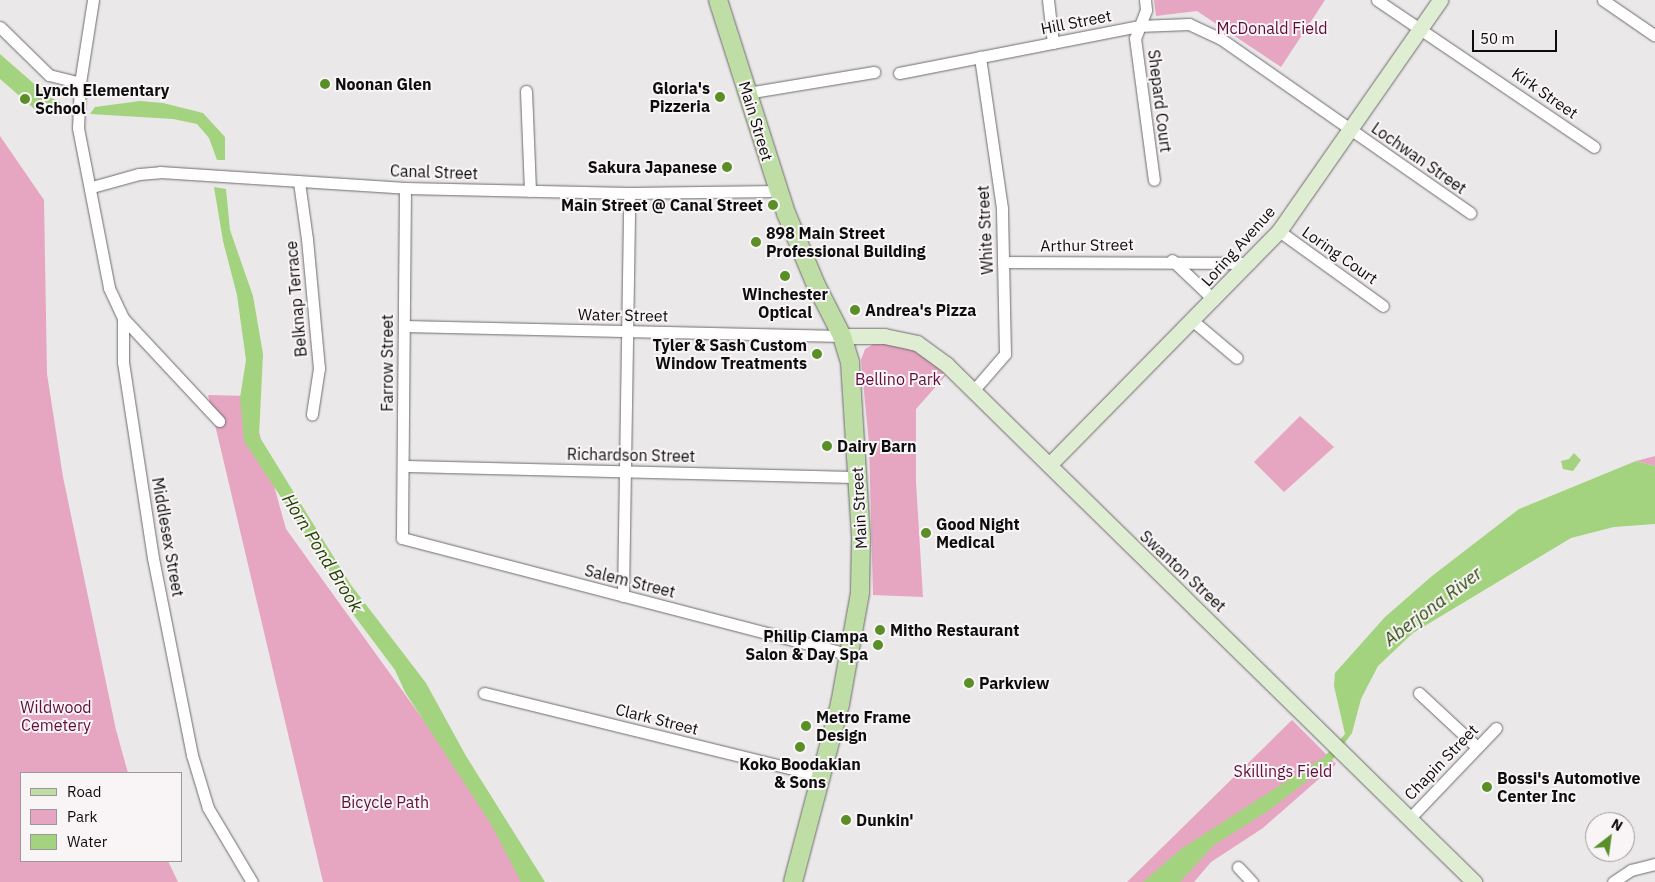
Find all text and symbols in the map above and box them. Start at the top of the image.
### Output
street label: Hill Street [1039,6,1113,38]
park label: McDonald Field [1216,18,1328,38]
scale bar [1475,20,1560,52]
text: 50 m [1480,29,1515,48]
street label: Shepard Court [1144,49,1176,153]
street label: Kirk Street [1508,63,1582,123]
place label: Noonan Glen [335,74,431,94]
marker: Noonan Glen [319,78,331,90]
place label: Gloria's Pizzeria [649,78,710,116]
street label: Main Street [735,79,777,163]
place label: Lynch Elementary School [35,80,169,118]
marker: Gloria's Pizzeria [714,91,726,103]
marker: Lynch Elementary School [19,93,31,105]
street label: Lochwan Street [1368,118,1470,198]
place label: Sakura Japanese [588,157,717,177]
street label: Canal Street [390,161,478,183]
marker: Sakura Japanese [721,161,733,173]
street label: White Street [973,185,997,275]
place label: Main Street @ Canal Street [561,195,763,215]
marker: Main Street @ Canal Street [767,199,779,211]
street label: Loring Avenue [1197,202,1279,290]
street label: Loring Court [1299,222,1381,288]
place label: 898 Main Street Professional Building [766,223,926,261]
street label: Arthur Street [1040,235,1134,255]
marker: 898 Main Street Professional Building [750,236,762,248]
street label: Belknap Terrace [281,240,311,358]
marker: Winchester Optical [779,270,791,282]
place label: Winchester Optical [742,284,828,322]
place label: Andrea's Pizza [865,300,976,320]
marker: Andrea's Pizza [849,304,861,316]
street label: Water Street [578,305,668,325]
street label: Farrow Street [377,314,397,412]
place label: Tyler & Sash Custom Window Treatments [652,335,807,373]
marker: Tyler & Sash Custom Window Treatments [811,348,823,360]
park label: Bellino Park [855,369,941,389]
place label: Dairy Barn [837,436,917,456]
marker: Dairy Barn [821,440,833,452]
street label: Richardson Street [567,444,695,466]
street label: Main Street [847,466,871,550]
street label: Middlesex Street [148,476,188,598]
water label: Horn Pond Brook [277,490,367,616]
place label: Good Night Medical [936,514,1020,552]
street label: Swanton Street [1136,526,1230,616]
marker: Good Night Medical [920,527,932,539]
street label: Salem Street [583,560,677,602]
water label: Aberjona River [1380,563,1486,651]
place label: Mitho Restaurant [890,620,1019,640]
marker: Mitho Restaurant [874,624,886,636]
place label: Philip Ciampa Salon & Day Spa [745,626,868,664]
marker: Philip Ciampa Salon & Day Spa [872,639,884,651]
place label: Parkview [979,673,1049,693]
marker: Parkview [963,677,975,689]
park label: Wildwood Cemetery [20,697,92,735]
street label: Clark Street [614,699,700,739]
place label: Metro Frame Design [816,707,911,745]
marker: Metro Frame Design [800,720,812,732]
street label: Chapin Street [1400,720,1482,804]
marker: Koko Boodakian & Sons [794,741,806,753]
place label: Koko Boodakian & Sons [739,754,861,792]
park label: Skillings Field [1234,761,1332,781]
place label: Bossi's Automotive Center Inc [1497,768,1640,806]
legend [20,772,182,862]
marker: Bossi's Automotive Center Inc [1481,781,1493,793]
text: Road [67,782,102,801]
park label: Bicycle Path [341,792,429,812]
text: Park [67,807,97,826]
place label: Dunkin' [856,810,914,830]
north arrow [1585,812,1635,862]
marker: Dunkin' [840,814,852,826]
text: N [1608,815,1626,835]
text: Water [67,832,107,851]

